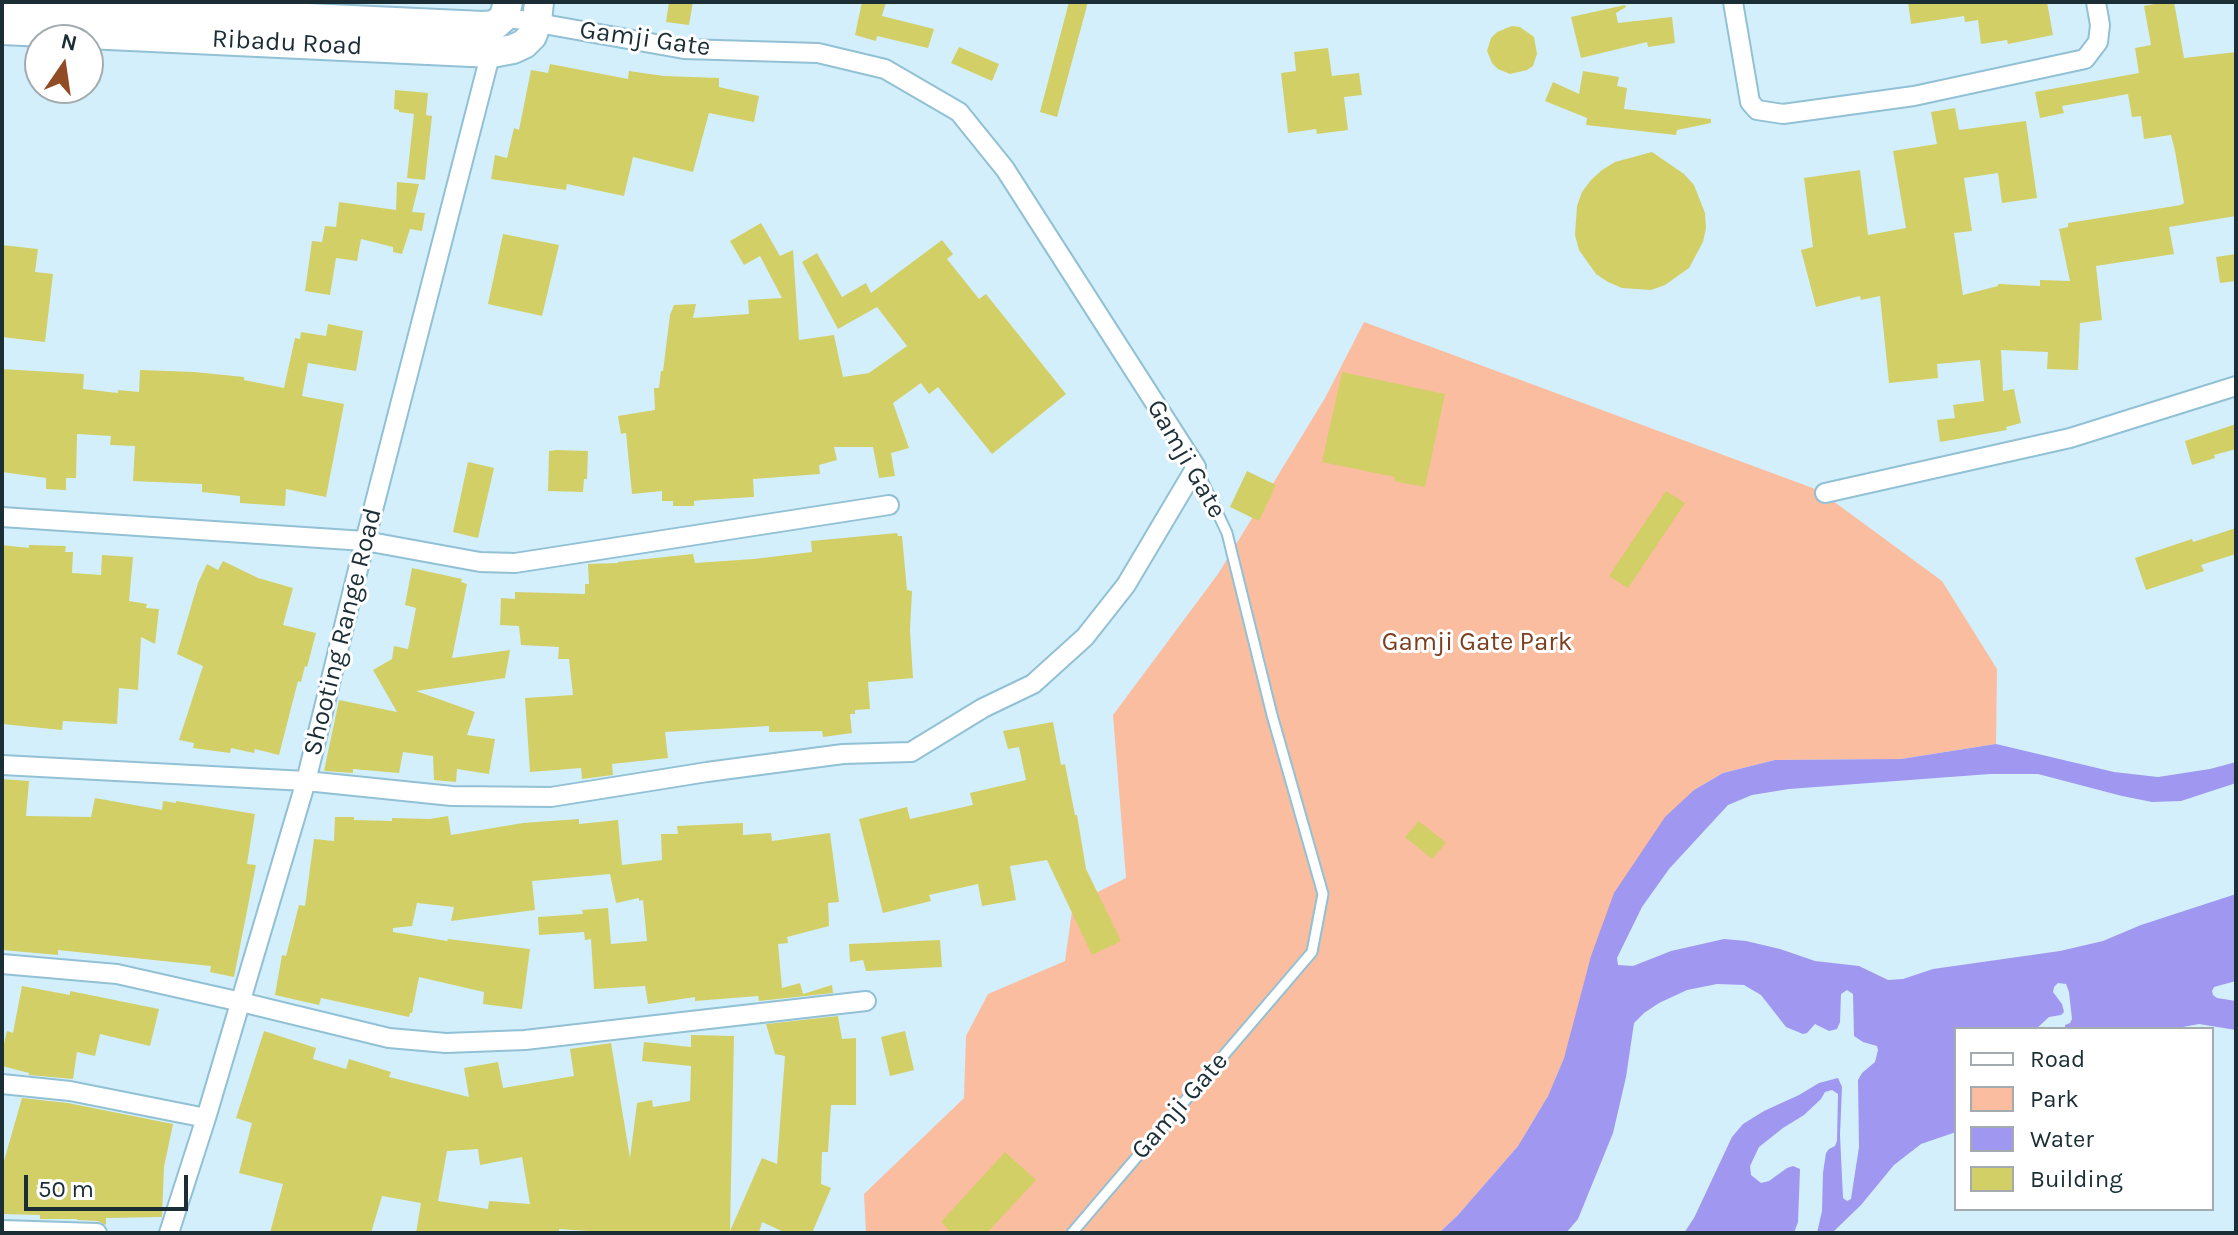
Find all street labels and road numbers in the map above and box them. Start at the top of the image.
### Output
street label: Gamji Gate [578,14,712,64]
street label: Ribadu Road [211,23,363,63]
street label: Gamji Gate [1140,394,1232,524]
street label: Shooting Range Road [297,505,389,759]
street label: Gamji Gate [1125,1046,1235,1166]

